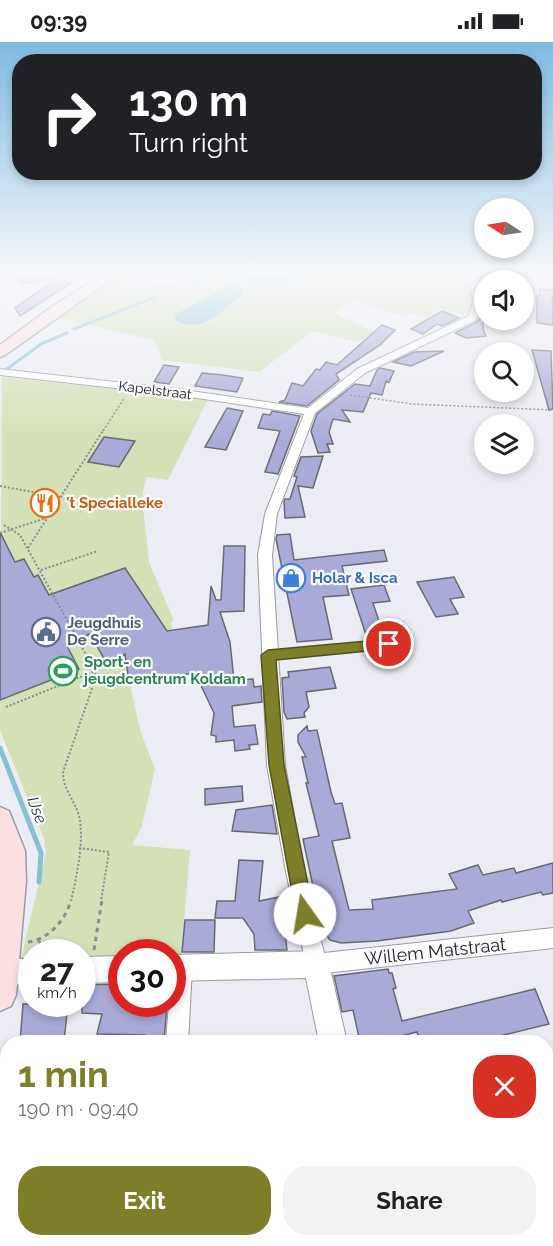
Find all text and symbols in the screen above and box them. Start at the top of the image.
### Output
text: 09:39 [30,8,87,34]
text: 130 m [129,77,248,126]
icon: right [30,78,108,156]
text: Turn right [129,127,248,158]
north arrow [474,198,534,258]
map controls [474,198,534,474]
button: sound [474,270,534,330]
button: search [474,342,534,402]
street label: Kapelstraat [118,378,193,402]
button: layers [474,414,534,474]
restaurant icon: 't Specialleke [29,487,61,519]
place label: 't Specialleke [66,494,163,512]
shop icon: Holar & Isca [275,562,307,594]
place label: Holar & Isca [312,569,398,587]
place label: Jeugdhuis De Serre [67,614,141,649]
public building icon: Jeugdhuis De Serre [30,616,62,648]
pin [363,618,414,669]
icon: arrive [372,627,405,660]
place label: Sport- en jeugdcentrum Koldam [82,653,246,688]
sports icon: Sport- en jeugdcentrum Koldam [47,655,79,687]
water label: IJse [23,794,51,827]
position arrow [273,882,337,946]
street label: Willem Matstraat [363,933,507,969]
speed limit sign: 30 [108,939,186,1017]
text: 27 [40,953,74,988]
text: km/h [37,984,77,1002]
text: 1 min [18,1053,109,1095]
button: close [473,1055,536,1118]
text: 190 m · 09:40 [18,1097,139,1121]
button: Exit [18,1166,271,1235]
button: Share [283,1166,536,1235]

